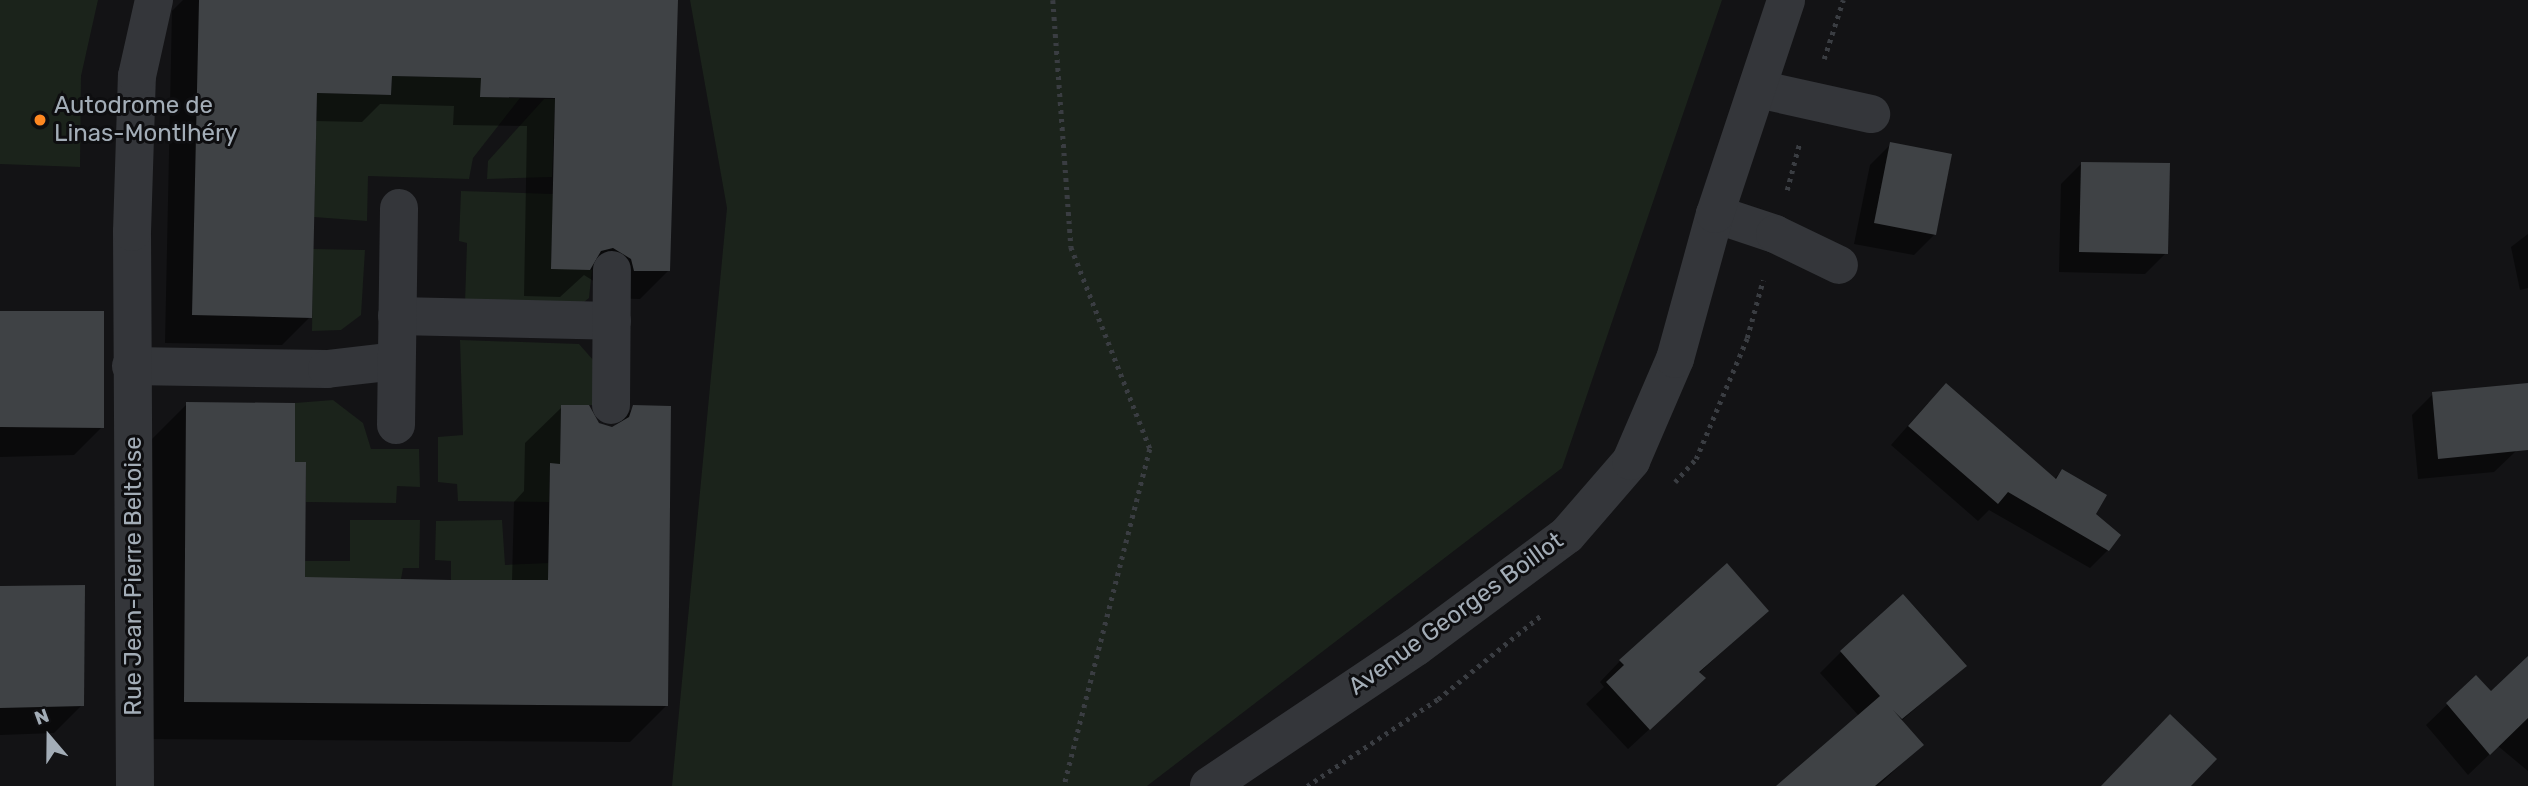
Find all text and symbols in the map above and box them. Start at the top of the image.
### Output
place label: Autodrome de Linas-Montlhéry [54,92,237,148]
marker: Autodrome de Linas-Montlhéry [32,112,48,128]
street label: Rue Jean-Pierre Beltoise [120,436,148,716]
street label: Avenue Georges Boillot [1343,526,1569,702]
north arrow [14,702,84,772]
text: N [31,704,52,730]

